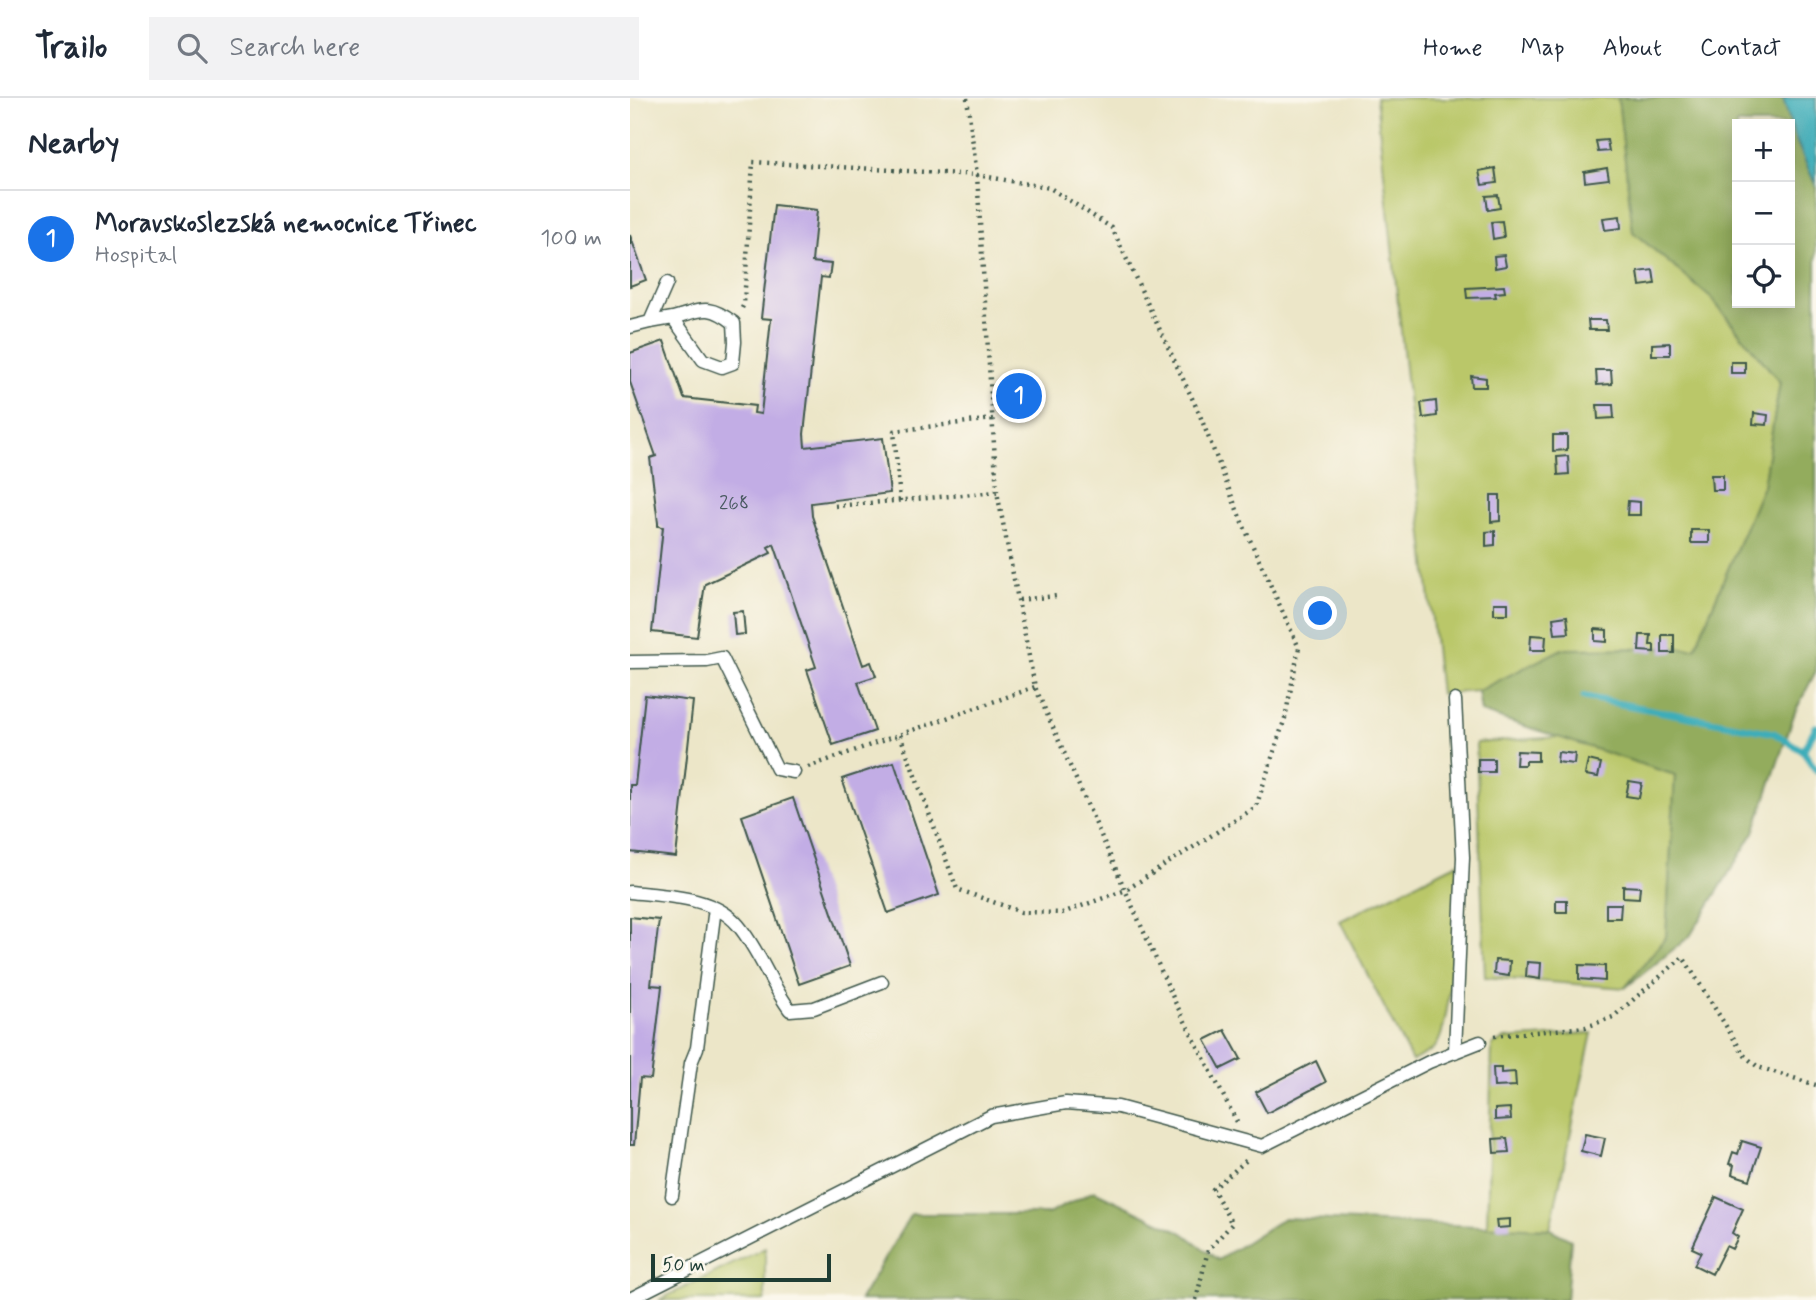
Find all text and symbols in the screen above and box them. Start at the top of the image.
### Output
search box [149,17,639,80]
text: Trailo [35,26,107,70]
icon: search [173,29,211,67]
text: Search here [229,31,360,65]
text: Home [1423,33,1483,64]
text: Map [1521,33,1565,64]
text: About [1603,33,1662,64]
text: Contact [1700,33,1781,64]
map controls [1732,119,1795,308]
button: + [1732,119,1795,182]
text: Nearby [28,124,119,163]
button: − [1732,182,1795,245]
text: Moravskoslezská nemocnice Třinec [95,207,477,241]
text: 1 [46,224,56,254]
text: 100 m [540,224,602,254]
text: Hospital [95,241,177,271]
button: locate [1732,245,1795,308]
pin: 1 [996,370,1042,422]
house number: 268 [719,491,749,516]
your location [1303,596,1337,630]
scale bar [651,1251,831,1283]
text: 50 m [662,1253,705,1278]

